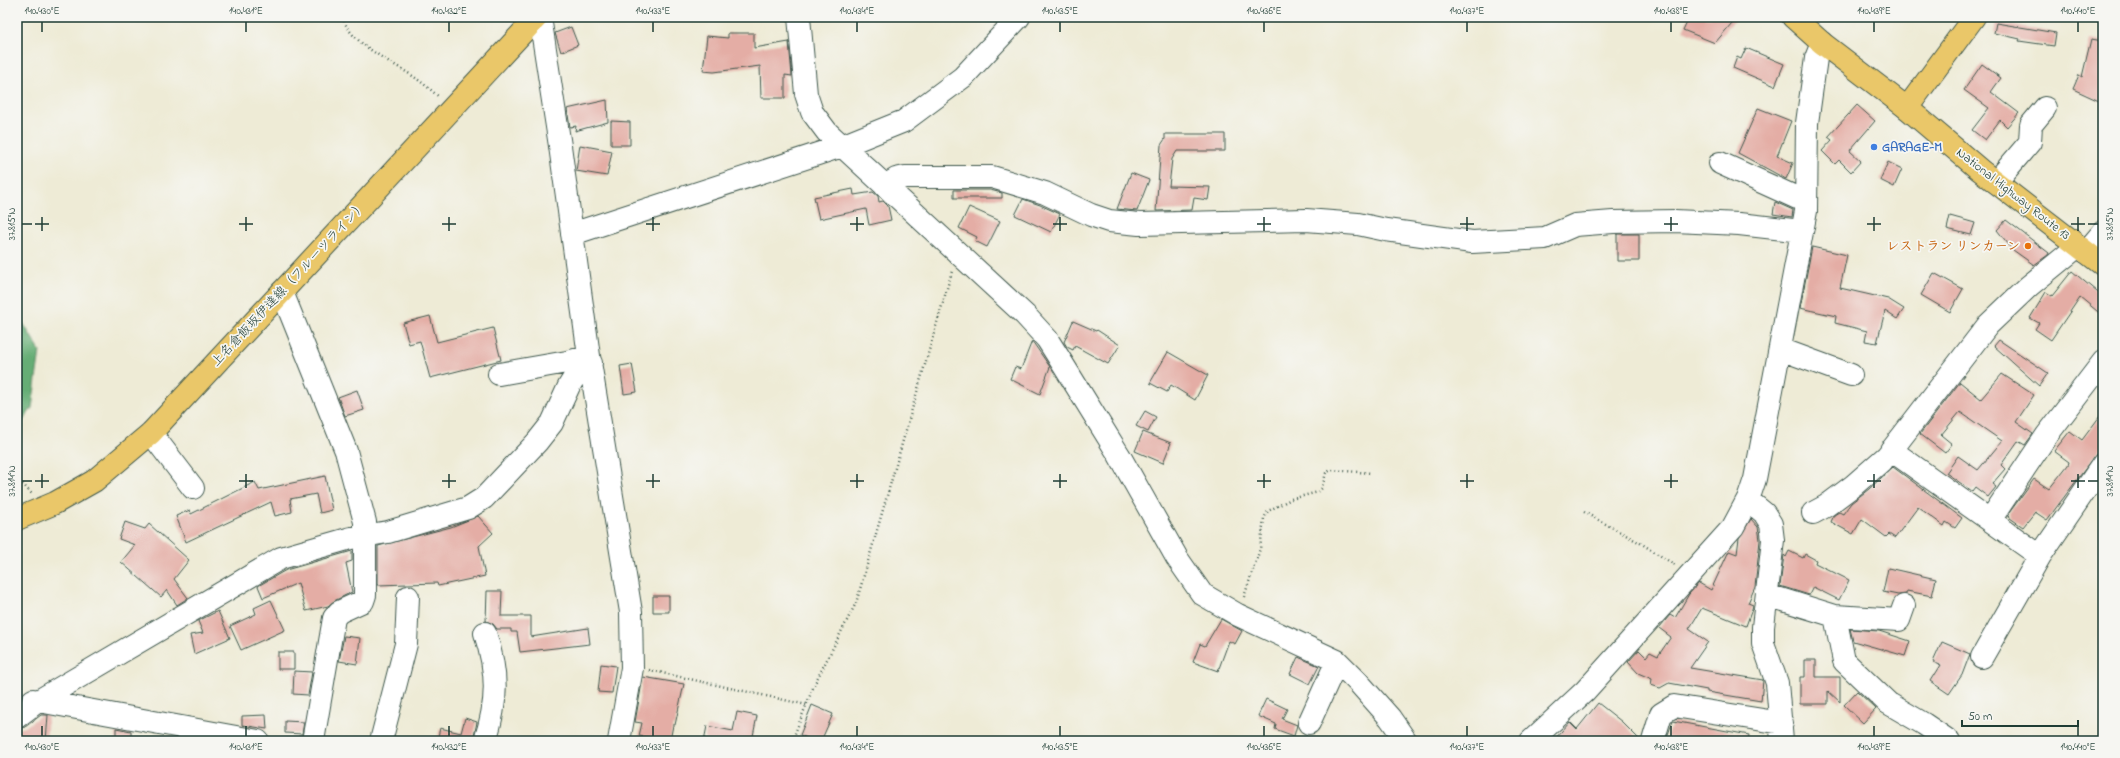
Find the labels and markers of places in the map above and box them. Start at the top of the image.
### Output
place label: GARAGE-M [1882,138,1942,157]
marker: GARAGE-M [1869,142,1879,152]
place label: レストラン リンカーン [1886,237,2020,256]
marker: レストラン リンカーン [2023,241,2033,251]

